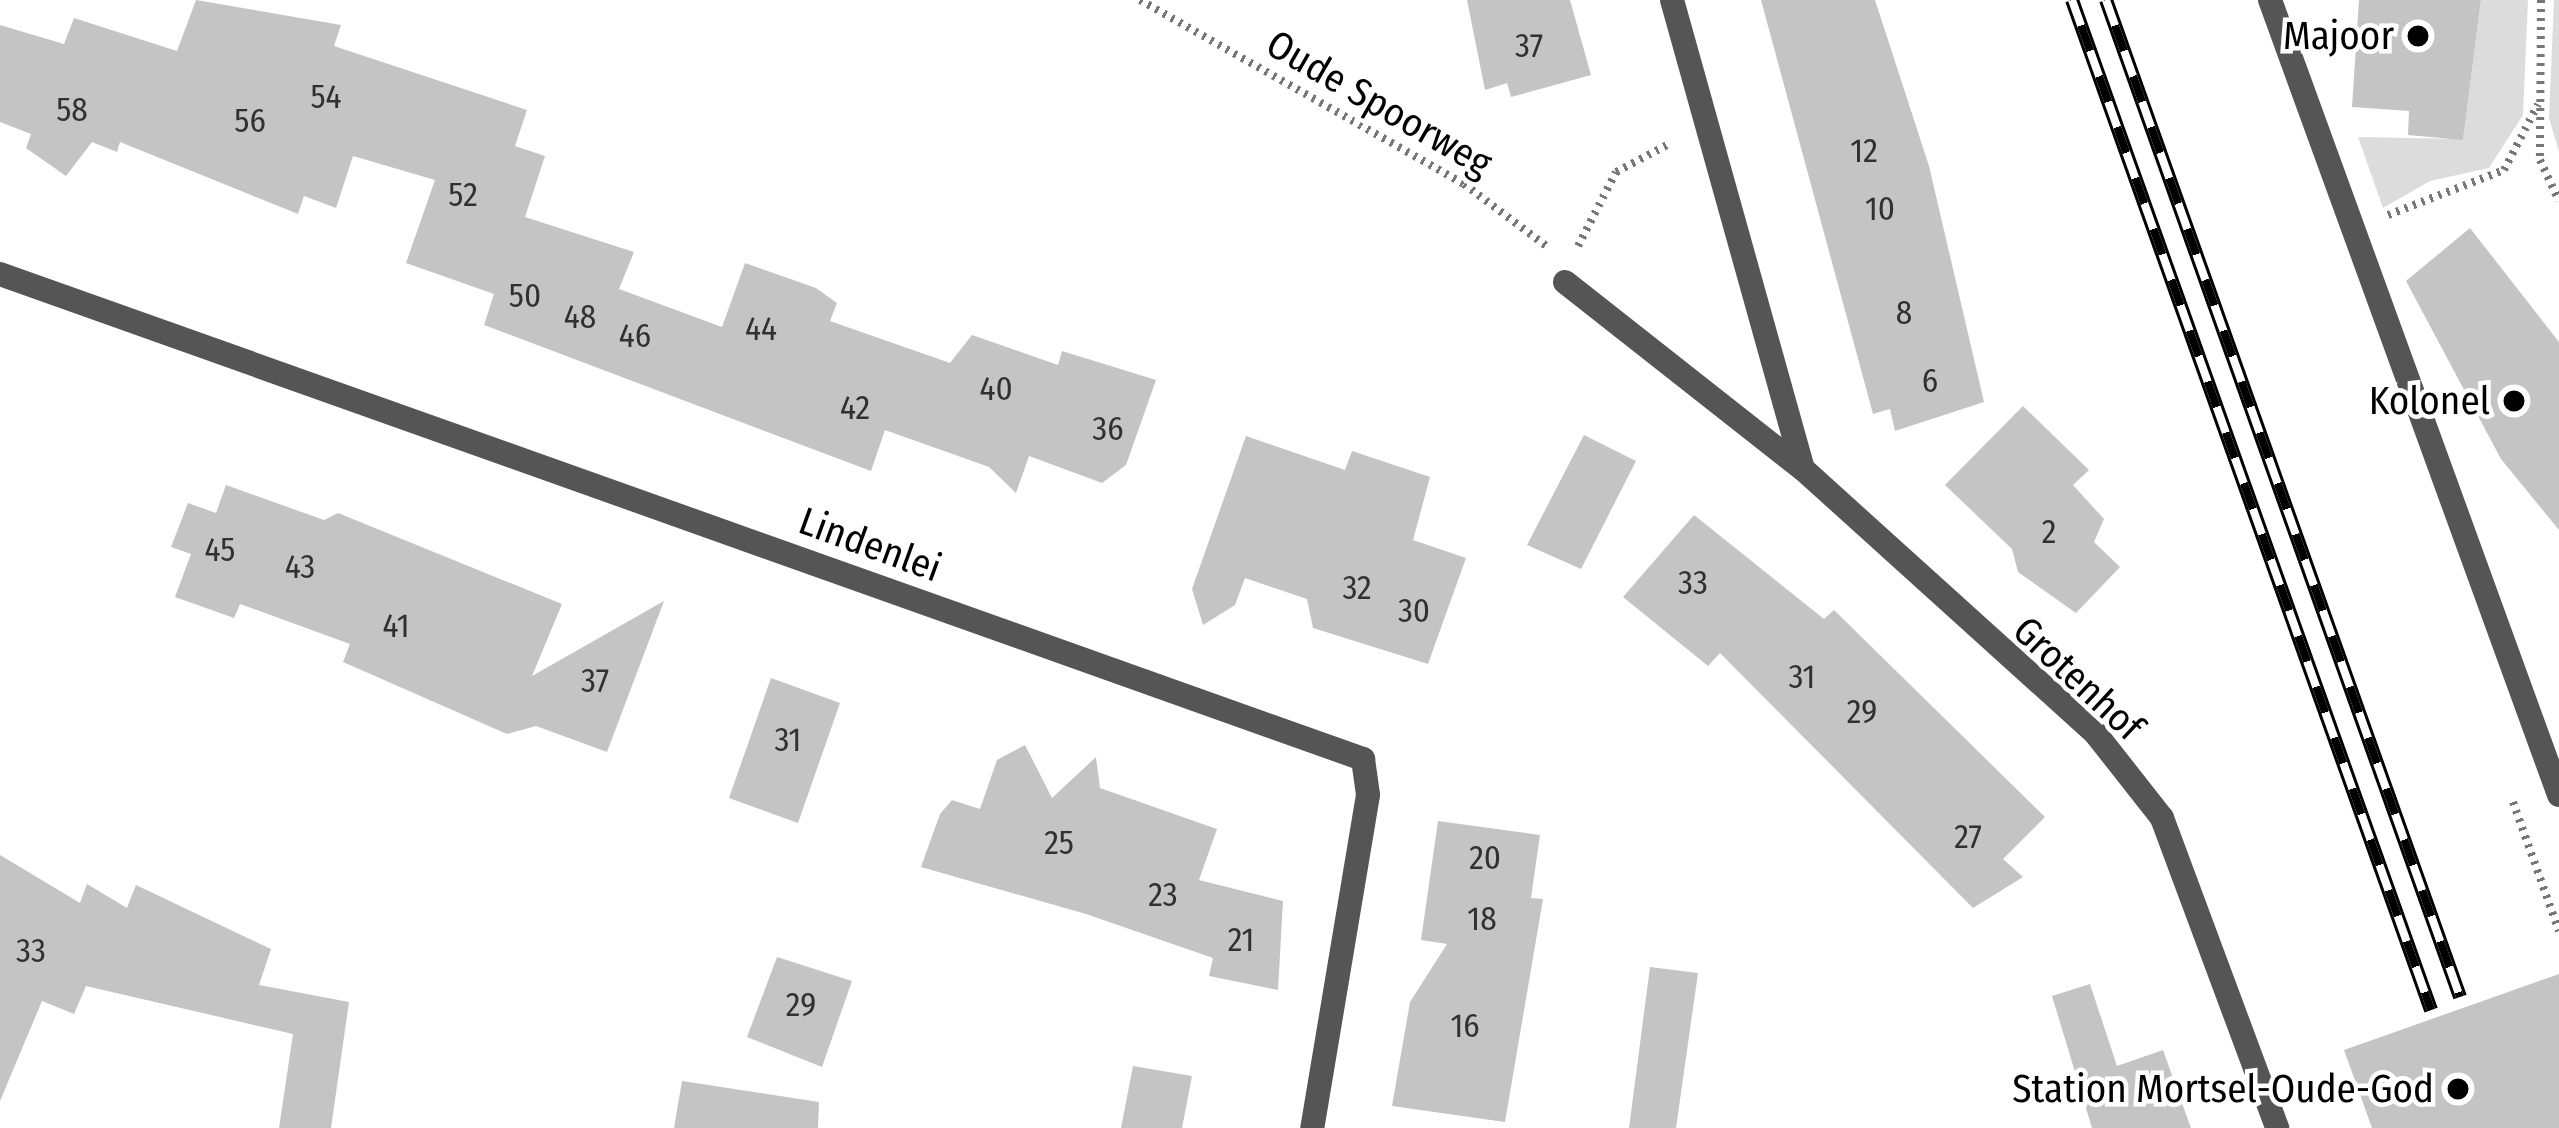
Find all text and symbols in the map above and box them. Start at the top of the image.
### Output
place label: Majoor [2283,13,2394,59]
street label: Oude Spoorweg [1258,21,1500,187]
marker: Majoor [2405,23,2431,49]
house number: 37 [1515,27,1543,67]
house number: 54 [310,78,342,118]
house number: 58 [56,91,88,131]
house number: 56 [234,102,266,142]
house number: 12 [1850,132,1878,172]
house number: 52 [448,176,478,216]
house number: 10 [1865,190,1895,230]
house number: 50 [509,277,541,317]
house number: 8 [1896,294,1912,334]
house number: 48 [564,298,596,338]
house number: 44 [745,310,777,350]
house number: 46 [619,317,651,357]
house number: 6 [1922,362,1938,402]
house number: 40 [979,370,1013,410]
place label: Kolonel [2369,378,2490,424]
marker: Kolonel [2501,388,2527,414]
house number: 42 [840,389,870,429]
house number: 36 [1092,410,1124,450]
street label: Lindenlei [793,498,947,592]
house number: 2 [2042,513,2056,553]
house number: 45 [205,531,235,571]
house number: 43 [285,548,315,588]
house number: 33 [1678,564,1708,604]
house number: 32 [1342,569,1372,609]
house number: 30 [1398,592,1430,632]
house number: 41 [382,607,410,647]
street label: Grotenhof [2003,607,2153,751]
house number: 31 [1789,658,1815,698]
house number: 37 [581,662,609,702]
house number: 29 [1847,693,1877,733]
house number: 31 [775,721,801,761]
house number: 27 [1954,818,1982,858]
house number: 25 [1044,824,1074,864]
house number: 20 [1469,839,1501,879]
house number: 23 [1148,876,1178,916]
house number: 18 [1467,900,1497,940]
house number: 21 [1228,921,1254,961]
house number: 33 [16,932,46,972]
house number: 29 [786,986,816,1026]
house number: 16 [1450,1007,1480,1047]
place label: Station Mortsel-Oude-God [2012,1066,2434,1112]
marker: Station Mortsel-Oude-God [2445,1076,2471,1102]

